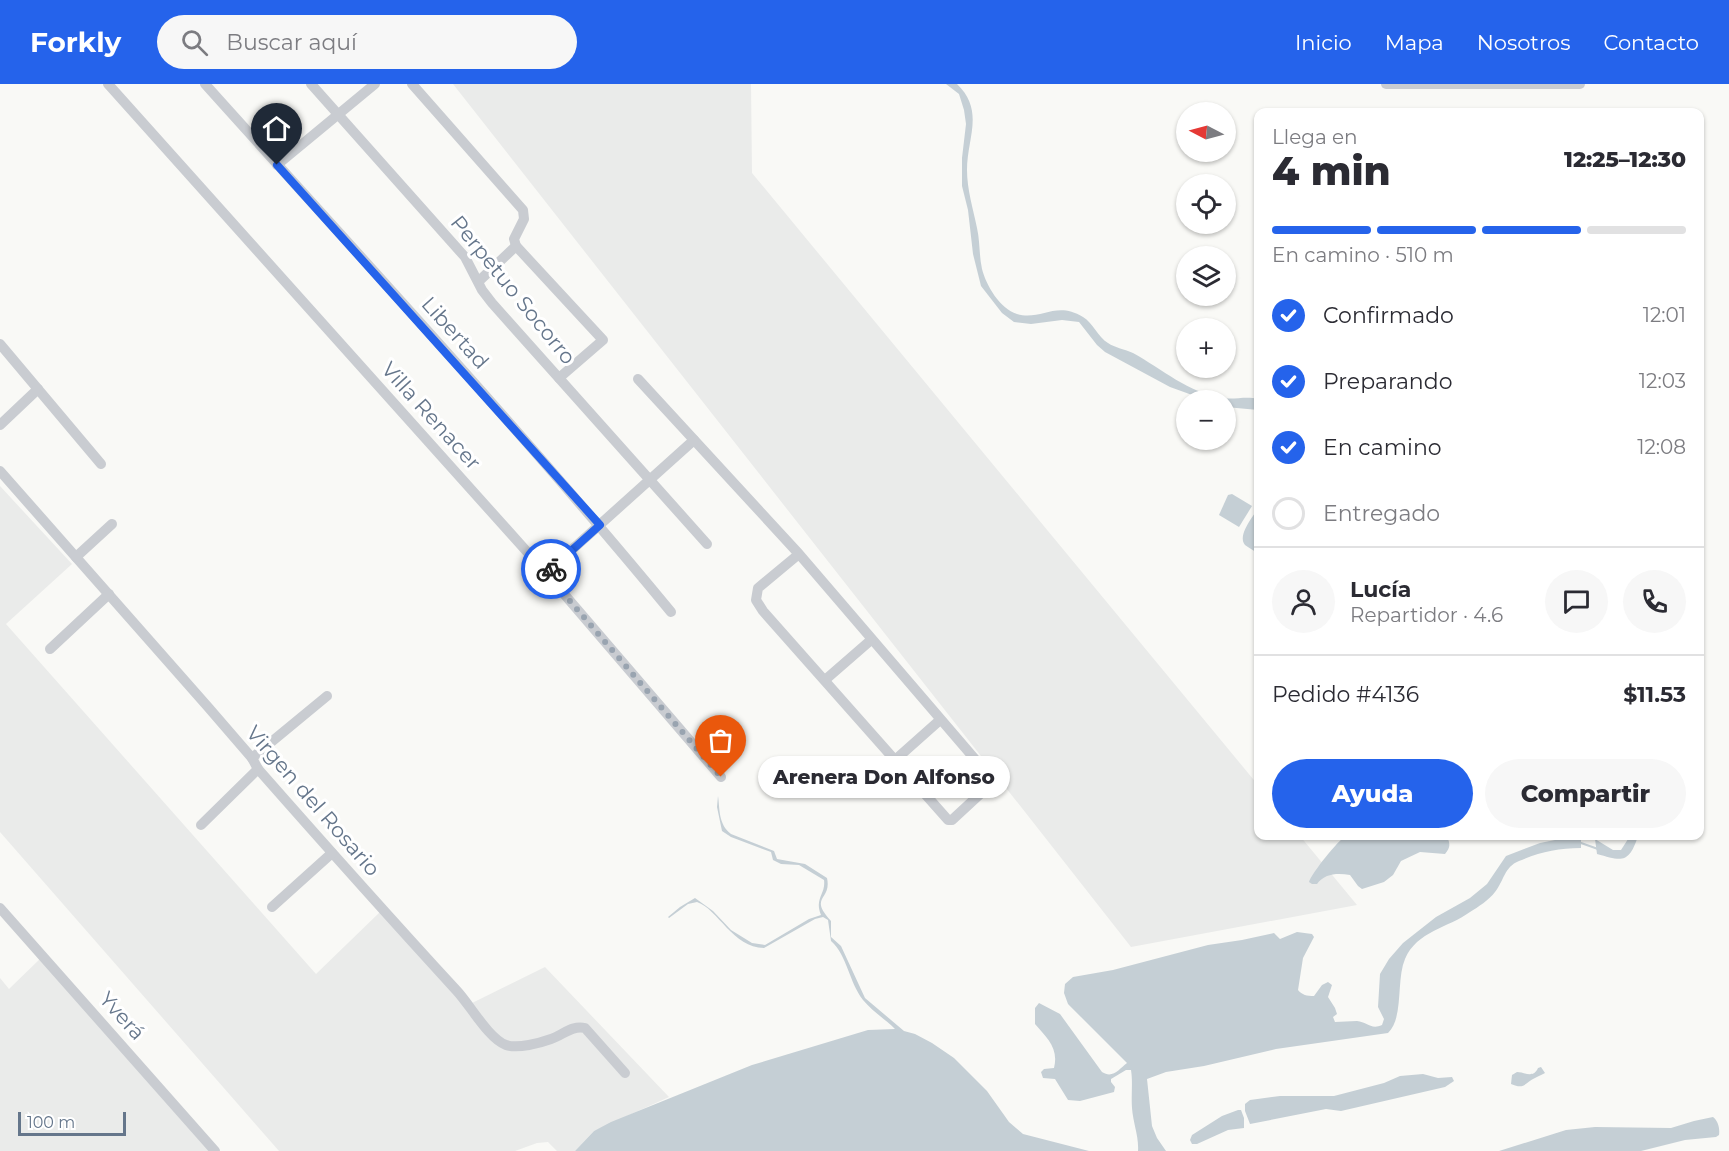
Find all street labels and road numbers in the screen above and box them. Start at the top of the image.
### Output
street label: Perpetuo Socorro [446,210,581,369]
street label: Libertad [416,291,494,374]
street label: Villa Renacer [376,357,486,475]
street label: Virgen del Rosario [241,720,385,881]
street label: Yverá [94,986,150,1045]

